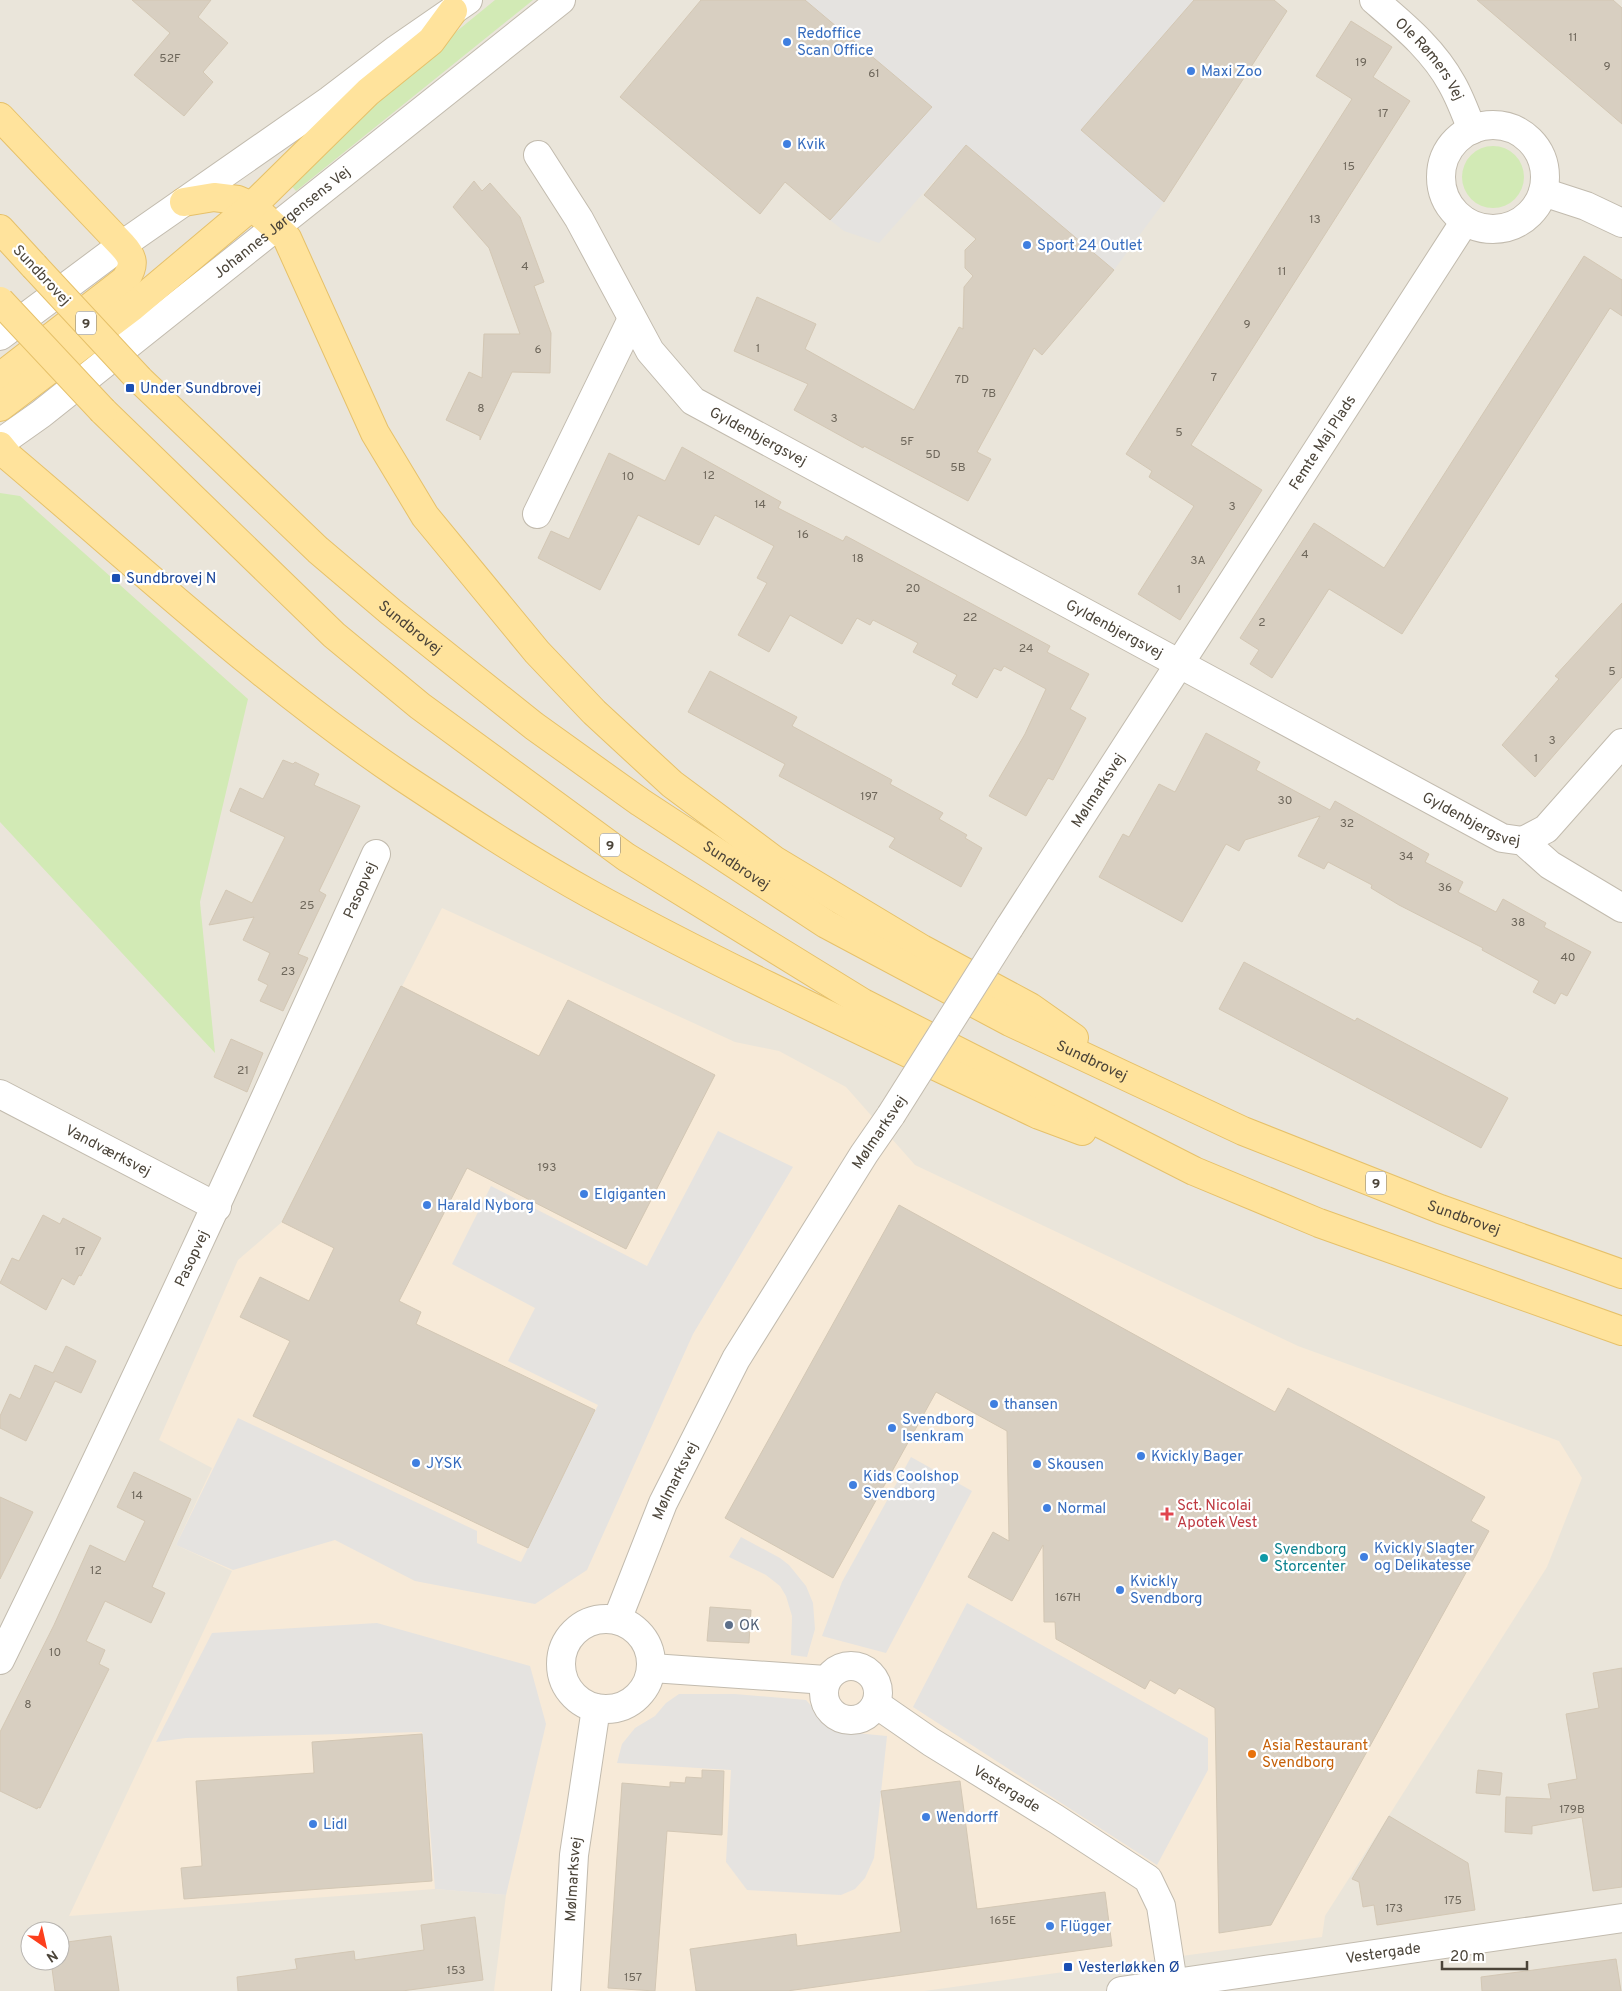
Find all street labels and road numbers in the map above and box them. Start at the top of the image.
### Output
street label: Ole Rømers Vej [1390,14,1467,104]
street label: Johannes Jørgensens Vej [210,163,355,284]
street label: Sundbrovej [8,242,74,310]
road number: 9 [76,312,96,334]
street label: Femte Maj Plads [1286,392,1361,494]
street label: Gyldenbjergsvej [706,404,809,472]
street label: Gyldenbjergsvej [1062,596,1166,664]
street label: Sundbrovej [374,597,445,660]
street label: Mølmarksvej [1068,750,1130,832]
street label: Gyldenbjergsvej [1418,789,1521,852]
road number: 9 [600,834,620,856]
street label: Sundbrovej [699,838,773,895]
street label: Pasopvej [340,859,382,922]
street label: Sundbrovej [1053,1037,1130,1086]
street label: Mølmarksvej [849,1092,912,1173]
street label: Vandværksvej [61,1122,154,1182]
road number: 9 [1366,1172,1386,1194]
street label: Sundbrovej [1424,1197,1502,1241]
street label: Pasopvej [172,1228,214,1290]
street label: Mølmarksvej [649,1439,703,1523]
street label: Vestergade [969,1762,1043,1818]
street label: Mølmarksvej [562,1836,588,1922]
street label: Vestergade [1345,1939,1422,1969]

